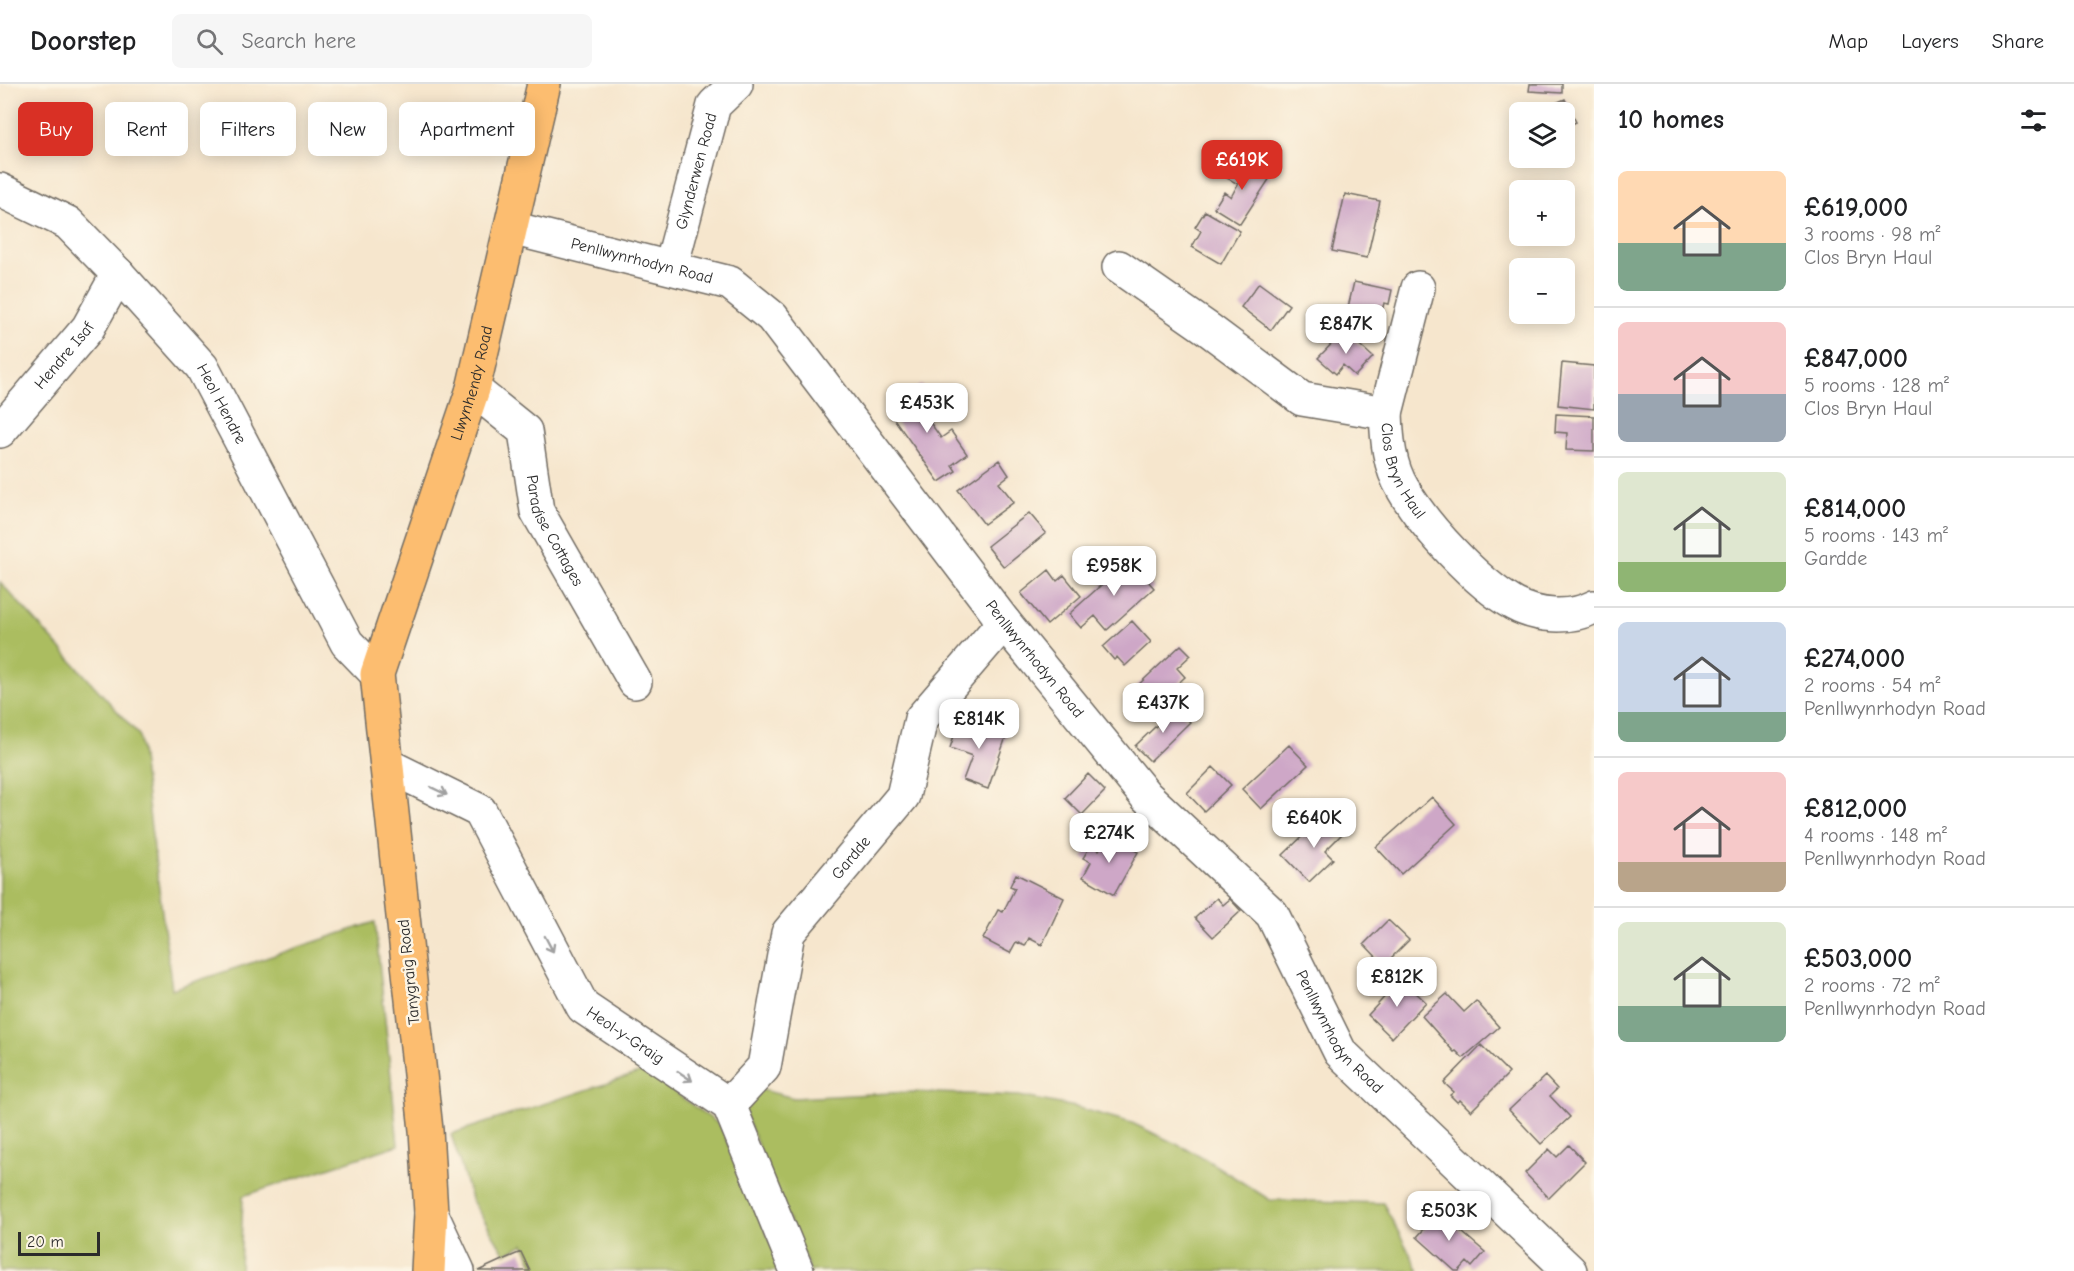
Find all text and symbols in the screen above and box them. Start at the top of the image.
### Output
search box [172,14,592,68]
text: Doorstep [30,25,136,57]
icon: search [193,25,226,58]
text: Search here [241,28,356,54]
text: Map [1829,29,1868,53]
text: Layers [1901,29,1959,53]
text: Share [1992,29,2044,53]
chip: Buy [18,102,93,156]
chip: Rent [105,102,188,156]
chip: Filters [200,102,296,156]
chip: New [308,102,387,156]
chip: Apartment [399,102,535,156]
map controls [1509,102,1575,324]
button: layers [1509,102,1575,168]
icon: filters [2017,104,2050,137]
text: 10 homes [1618,105,1724,135]
street label: Glynderwen Road [672,111,720,232]
pin: £619K [1200,140,1284,191]
text: £619K [1215,148,1269,171]
button: + [1509,180,1575,246]
text: £619,000 [1804,193,1908,223]
icon: home [1666,195,1738,267]
text: 3 rooms · 98 m² [1804,223,1940,246]
street label: Penllwynrhodyn Road [569,234,715,287]
text: Clos Bryn Haul [1804,246,1933,269]
button: − [1509,258,1575,324]
pin: £847K [1304,304,1388,355]
text: £847K [1319,312,1373,335]
street label: Hendre Isaf [31,318,99,393]
street label: Llwynhendy Road [447,324,496,443]
text: £847,000 [1804,344,1908,374]
icon: home [1666,346,1738,418]
street label: Heol Hendre [193,361,250,447]
text: 5 rooms · 128 m² [1804,374,1949,397]
pin: £453K [885,383,969,434]
text: £453K [900,391,954,414]
text: Clos Bryn Haul [1804,397,1933,420]
street label: Clos Bryn Haul [1377,422,1429,522]
street label: Paradise Cottages [523,474,587,589]
text: £814,000 [1804,494,1906,524]
icon: home [1666,496,1738,568]
text: 5 rooms · 143 m² [1804,524,1948,547]
pin: £958K [1072,546,1156,597]
text: Gardde [1804,547,1867,570]
text: £958K [1086,554,1142,577]
street label: Penllwynrhodyn Road [982,597,1087,721]
text: £274,000 [1804,644,1905,674]
icon: home [1666,646,1738,718]
text: 2 rooms · 54 m² [1804,674,1940,697]
pin: £437K [1121,683,1205,734]
text: £437K [1137,691,1189,714]
text: Penllwynrhodyn Road [1804,697,1986,720]
pin: £814K [937,699,1021,750]
text: £814K [953,707,1005,730]
one-way arrow [430,785,447,797]
text: £812,000 [1804,794,1907,824]
icon: home [1666,796,1738,868]
pin: £640K [1272,798,1356,849]
text: £640K [1286,806,1342,829]
pin: £274K [1067,813,1151,864]
text: £274K [1084,821,1134,844]
text: 4 rooms · 148 m² [1804,824,1947,847]
street label: Gardde [828,833,874,883]
text: Penllwynrhodyn Road [1804,847,1986,870]
street label: Tanygraig Road [395,919,423,1025]
one-way arrow [544,934,556,952]
text: £503,000 [1804,944,1912,974]
icon: home [1666,946,1738,1018]
pin: £812K [1355,957,1439,1008]
text: £812K [1371,965,1423,988]
street label: Penllwynrhodyn Road [1292,967,1387,1097]
text: 2 rooms · 72 m² [1804,974,1940,997]
text: Penllwynrhodyn Road [1804,997,1986,1020]
street label: Heol-y-Graig [583,1003,667,1068]
one-way arrow [677,1070,693,1082]
pin: £503K [1407,1191,1491,1242]
text: £503K [1421,1199,1477,1222]
scale bar [18,1229,100,1256]
text: 20 m [27,1233,64,1251]

